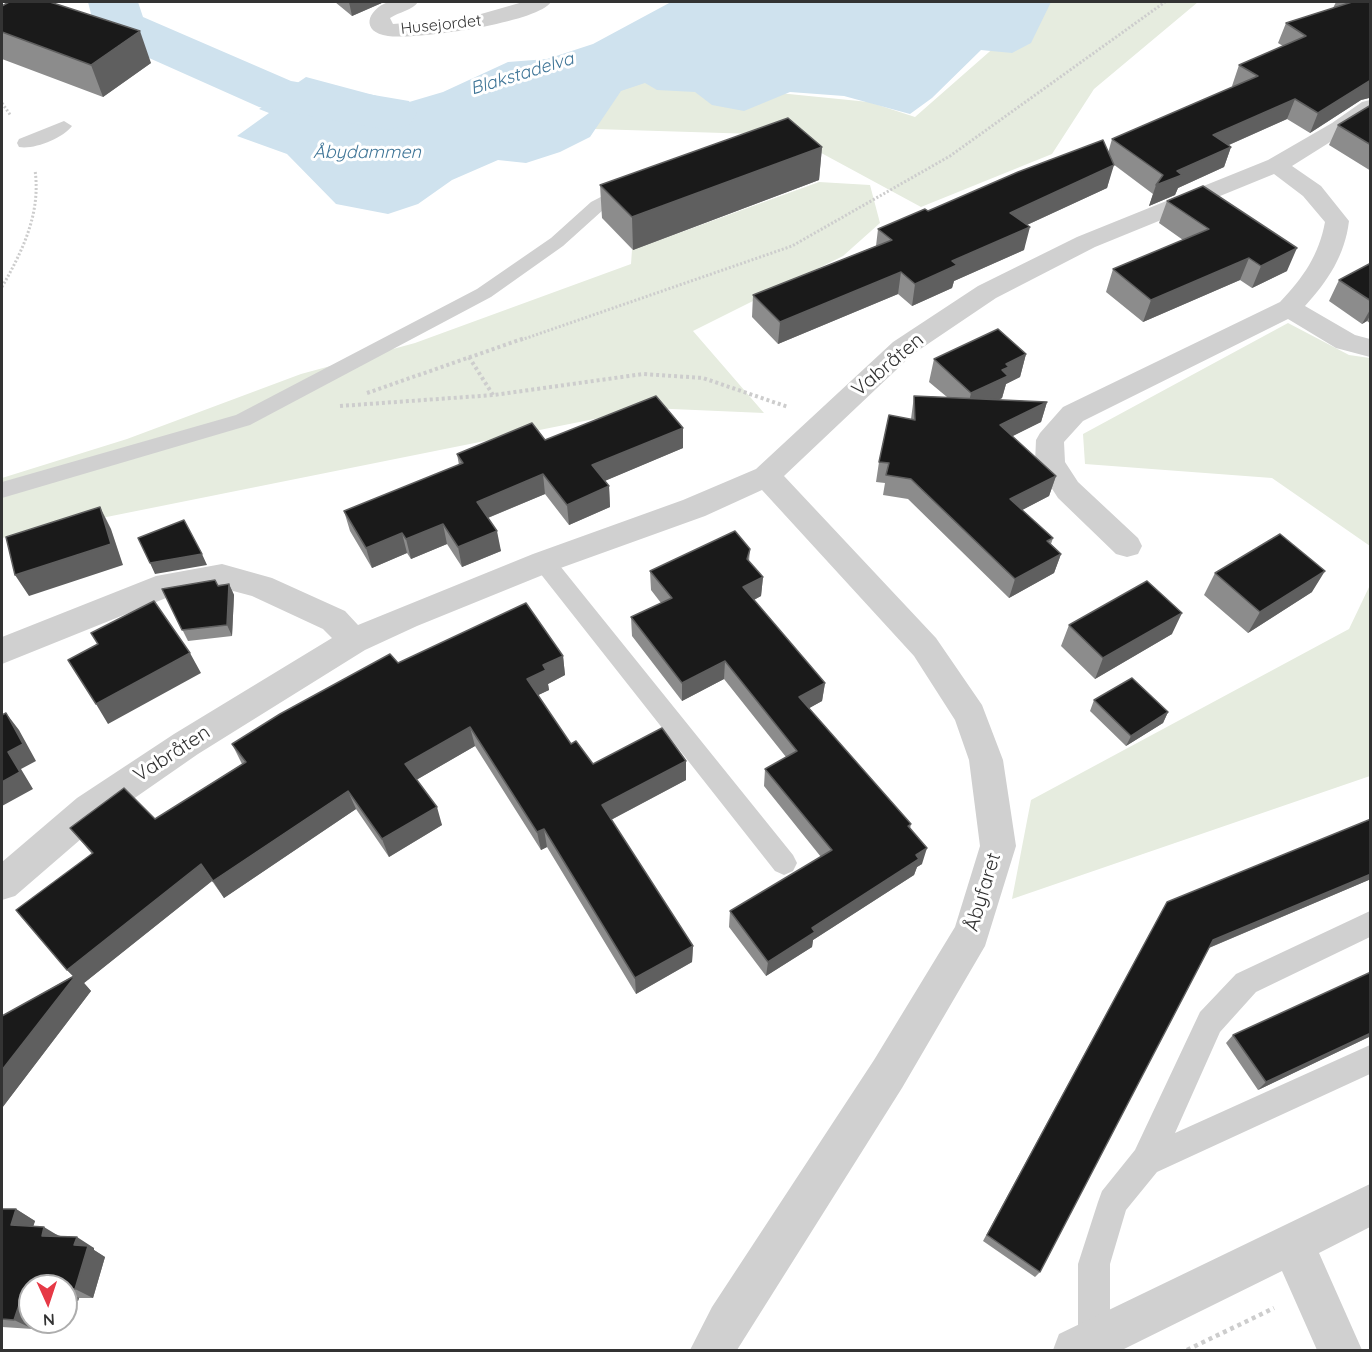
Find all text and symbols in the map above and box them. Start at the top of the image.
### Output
street label: Husejordet [400,11,482,39]
water label: Blakstadelva [468,48,576,100]
water label: Åbydammen [313,142,421,164]
street label: Vabråten [847,328,929,402]
street label: Vabråten [129,720,215,788]
street label: Åbyfaret [960,850,1006,934]
north arrow [18,1274,78,1334]
text: N [42,1310,55,1330]

